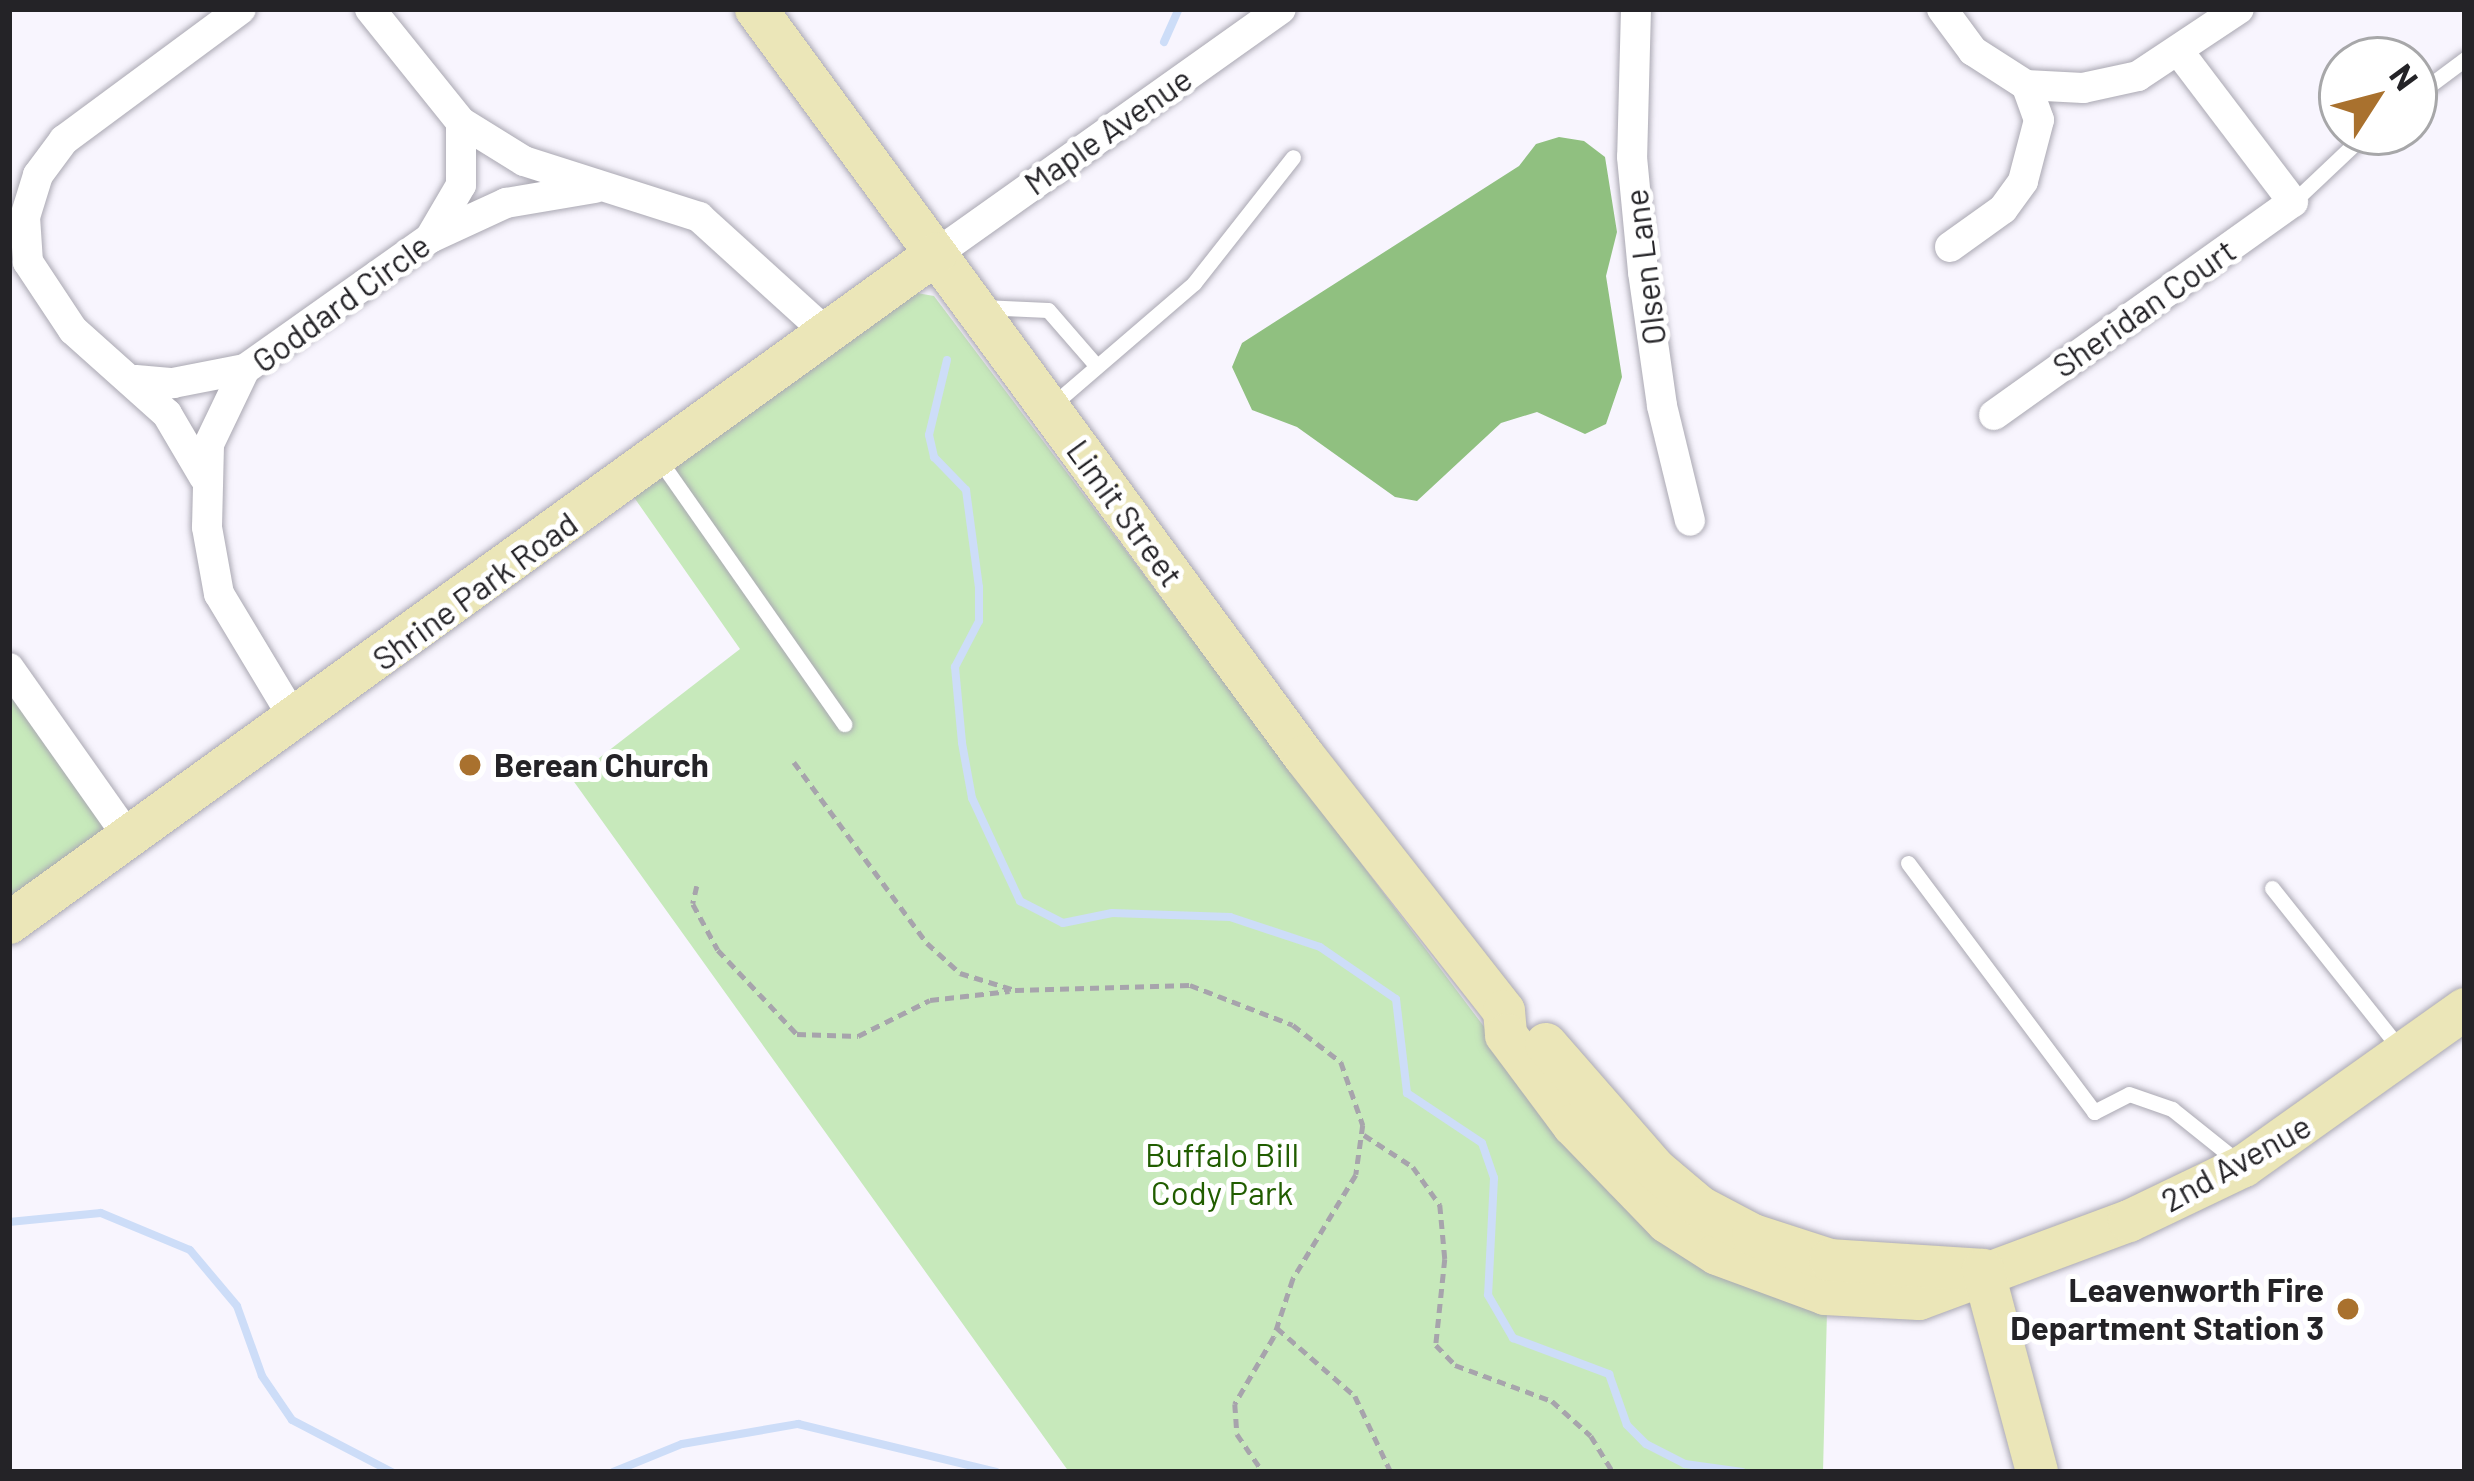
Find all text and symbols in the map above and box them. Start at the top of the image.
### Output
north arrow [2318,36,2438,156]
text: N [2382,56,2427,97]
street label: Maple Avenue [1017,59,1199,203]
street label: Olsen Lane [1616,187,1674,347]
street label: Goddard Circle [244,225,438,381]
street label: Sheridan Court [2045,230,2243,386]
street label: Limit Street [1059,432,1191,594]
street label: Shrine Park Road [365,503,585,679]
place label: Berean Church [494,745,709,785]
marker: Berean Church [457,752,483,778]
street label: 2nd Avenue [2154,1106,2318,1220]
park label: Buffalo Bill Cody Park [1145,1135,1299,1213]
place label: Leavenworth Fire Department Station 3 [2010,1270,2324,1348]
marker: Leavenworth Fire Department Station 3 [2335,1296,2361,1322]

